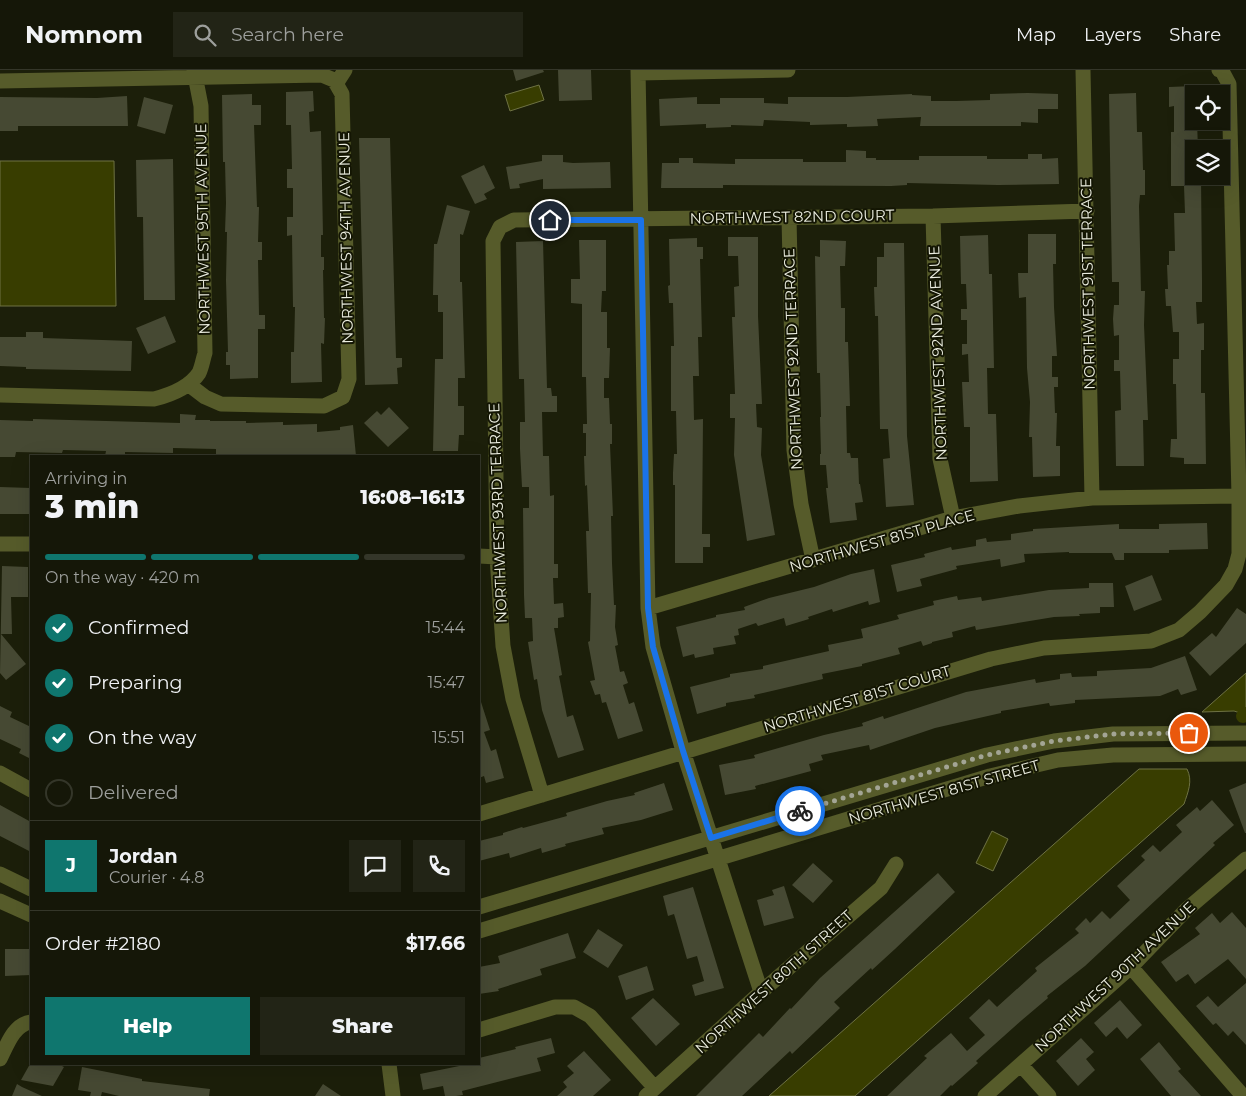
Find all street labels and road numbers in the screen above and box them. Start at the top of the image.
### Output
street label: NORTHWEST 95TH AVENUE [191,123,214,335]
street label: NORTHWEST 94TH AVENUE [334,132,357,344]
street label: NORTHWEST 91ST TERRACE [1076,178,1099,390]
street label: NORTHWEST 82ND COURT [690,205,895,228]
street label: NORTHWEST 92ND AVENUE [924,245,951,461]
street label: NORTHWEST 92ND TERRACE [779,248,806,470]
street label: NORTHWEST 93RD TERRACE [484,403,511,623]
street label: NORTHWEST 81ST PLACE [787,505,977,576]
street label: NORTHWEST 81ST COURT [761,661,953,736]
street label: NORTHWEST 81ST STREET [846,755,1042,828]
street label: NORTHWEST 90TH AVENUE [1031,897,1199,1056]
street label: NORTHWEST 80TH STREET [691,906,857,1057]

